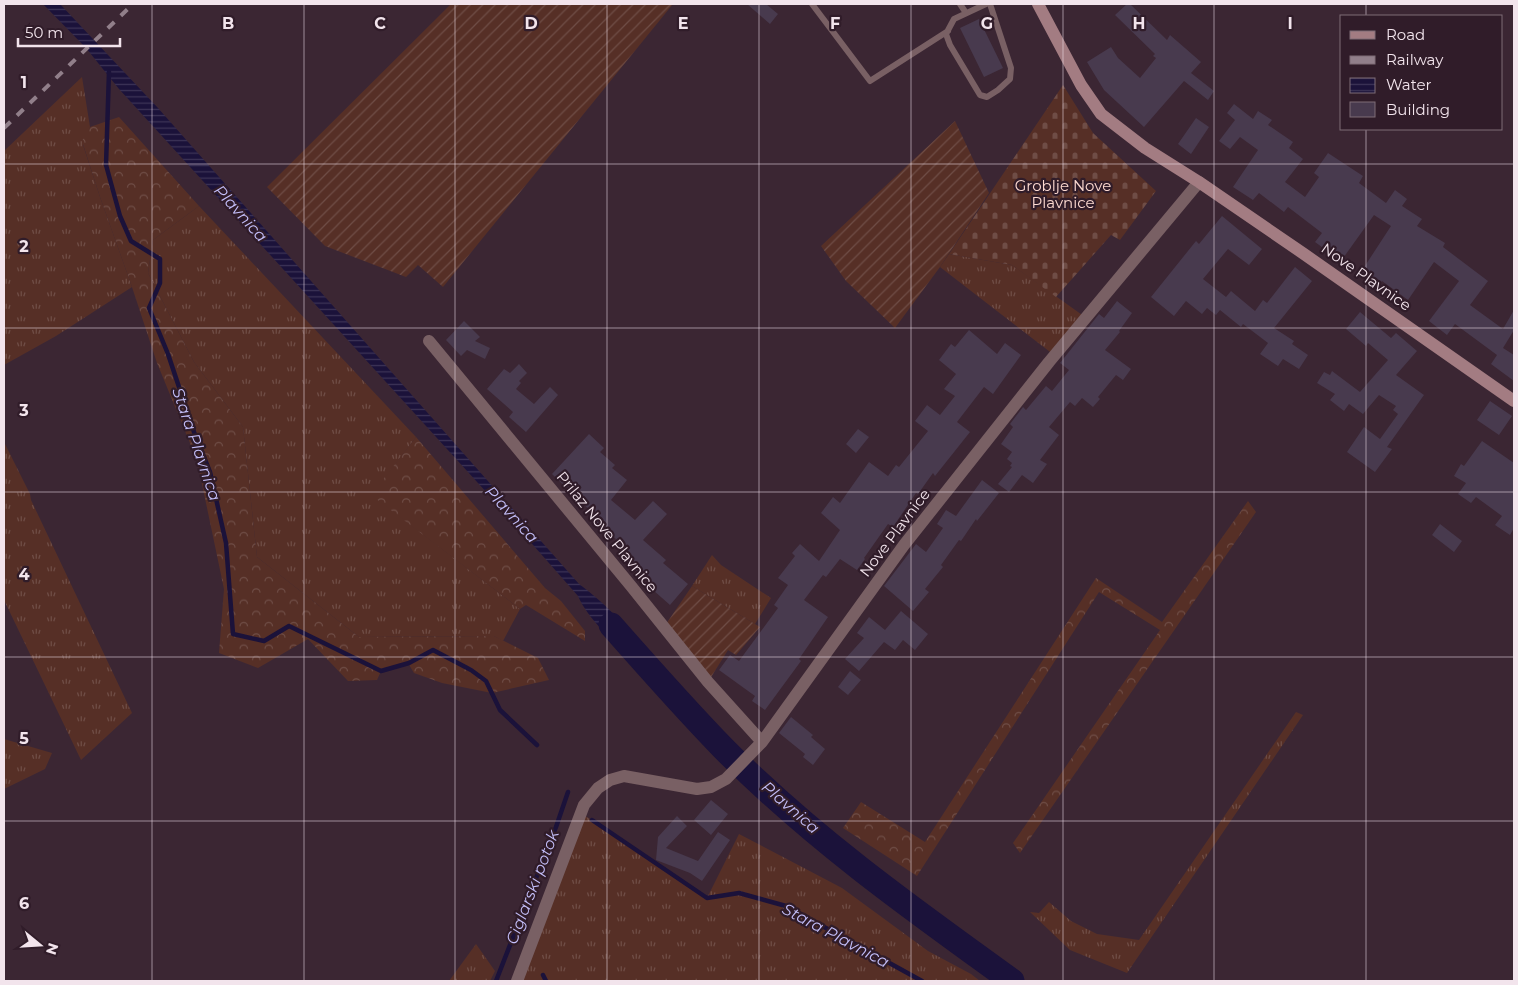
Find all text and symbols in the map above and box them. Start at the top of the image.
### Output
text: B [222,14,234,33]
text: C [374,14,386,33]
text: D [524,14,538,33]
text: E [678,14,688,33]
text: F [830,14,840,33]
text: G [981,14,993,33]
text: H [1133,14,1145,33]
text: I [1287,14,1293,33]
scale bar [18,15,120,47]
legend [1340,15,1503,130]
text: 50 m [25,23,63,42]
text: Road [1386,25,1425,44]
text: Railway [1386,50,1444,69]
text: 1 [21,73,27,92]
text: Water [1386,75,1432,94]
text: Building [1386,100,1450,119]
park label: Groblje Nove Plavnice [1015,176,1111,212]
water label: Plavnica [210,181,271,246]
text: 2 [19,237,29,256]
street label: Nove Plavnice [1318,239,1415,315]
water label: Stara Plavnica [168,385,225,503]
text: 3 [18,401,29,420]
street label: Prilaz Nove Plavnice [553,467,662,596]
water label: Plavnica [481,482,542,547]
street label: Nove Plavnice [855,485,934,581]
text: 4 [18,565,30,584]
text: 5 [19,729,29,748]
water label: Plavnica [758,777,823,838]
water label: Ciglarski potok [502,826,564,947]
text: 6 [19,894,29,913]
water label: Stara Plavnica [779,899,893,972]
north arrow [15,920,65,970]
text: N [42,941,63,957]

